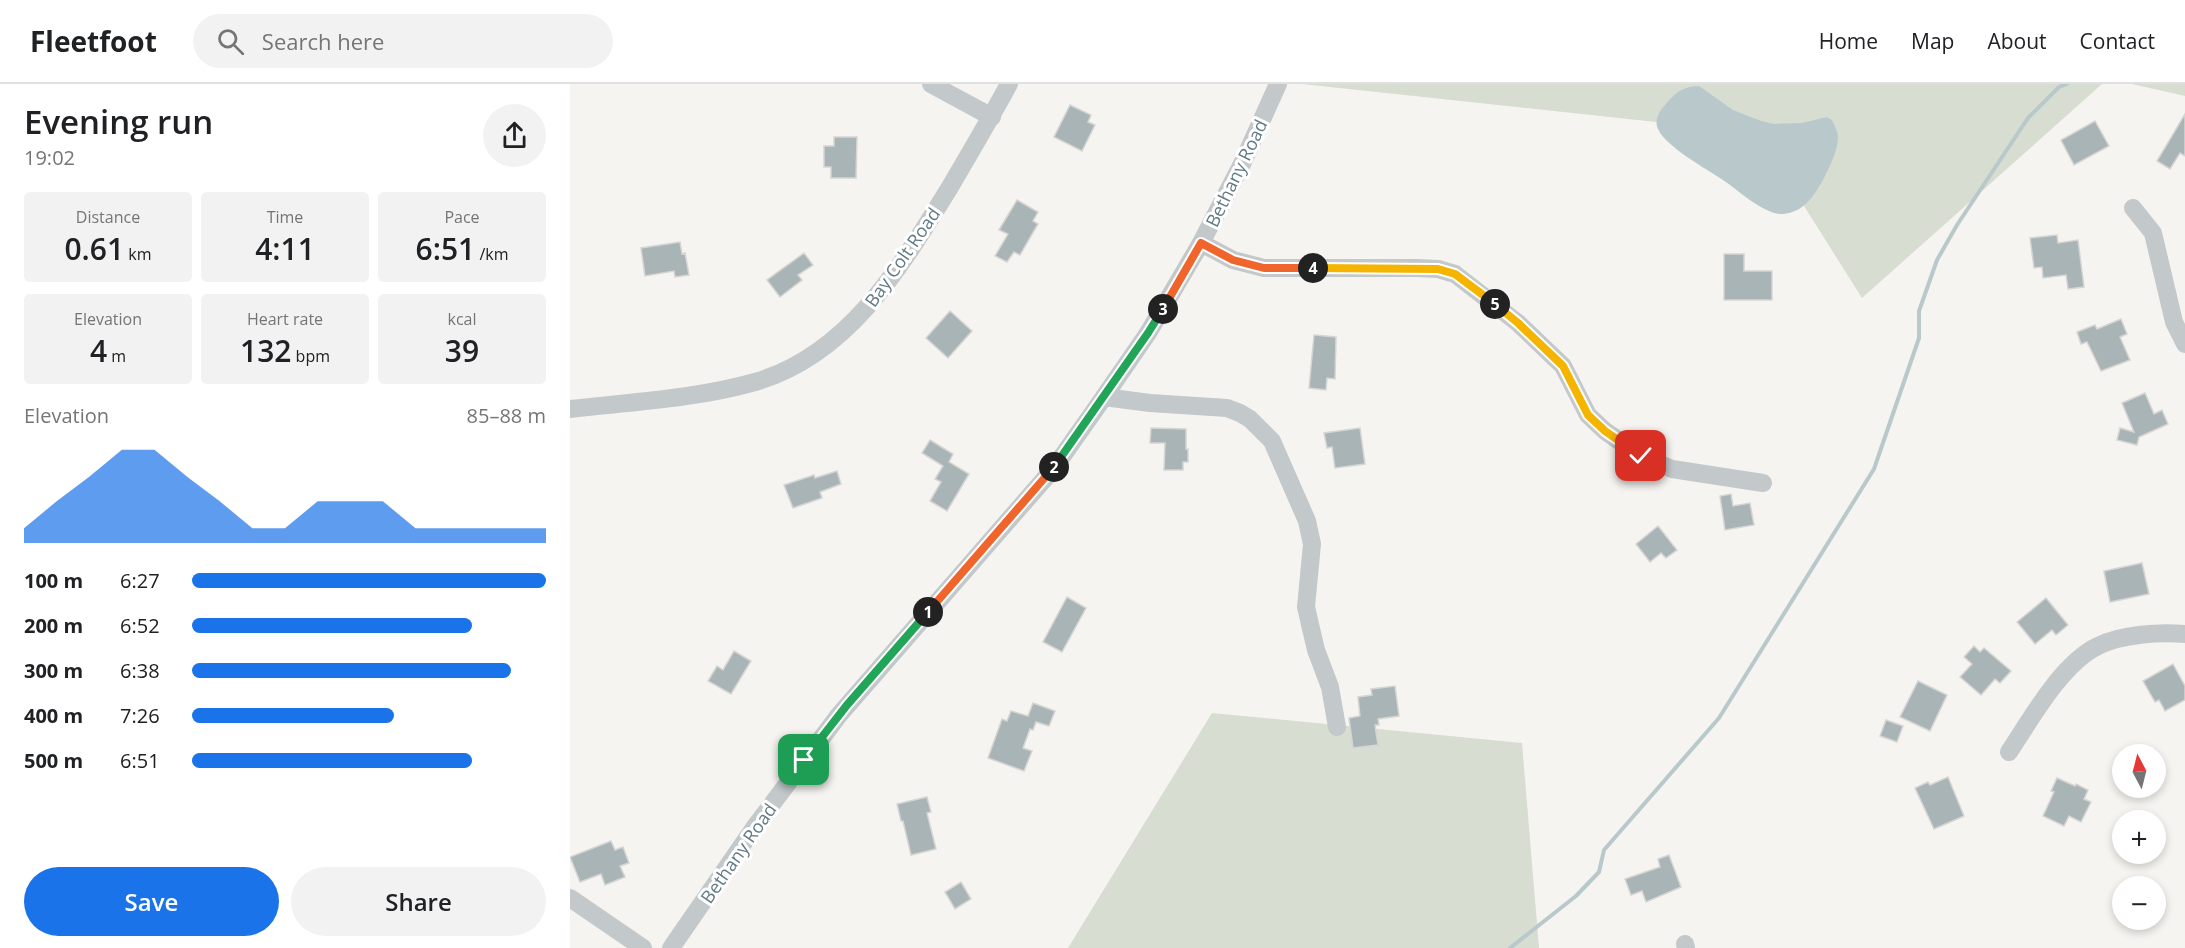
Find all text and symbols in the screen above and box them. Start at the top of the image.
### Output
search box [193,14,613,68]
text: Fleetfoot [30,22,157,60]
icon: search [214,25,247,58]
text: Search here [262,26,384,56]
text: Home [1819,27,1878,55]
text: Map [1911,27,1954,55]
text: About [1987,27,2047,55]
text: Contact [2080,27,2155,55]
text: Evening run [24,99,213,144]
button: share [483,104,546,167]
street label: Bethany Road [1200,115,1272,231]
text: 19:02 [24,144,75,171]
street label: Bay Colt Road [859,203,945,311]
text: Distance [76,206,140,228]
text: Time [267,206,303,228]
text: Pace [444,206,480,228]
text: 0.61 [64,228,124,269]
text: 4:11 [255,228,315,269]
text: 6:51 [416,228,475,269]
text: km [124,243,152,265]
text: /km [475,243,508,265]
pin: 4 [1298,253,1328,283]
text: 4 [1308,257,1318,279]
pin: 5 [1480,289,1510,319]
text: 5 [1490,293,1500,315]
pin: 3 [1148,294,1178,324]
text: 3 [1158,298,1168,320]
text: Elevation [74,308,142,330]
text: Heart rate [247,308,323,330]
text: kcal [448,308,477,330]
text: 4 [90,330,107,371]
text: 132 [240,330,291,371]
text: 39 [445,330,479,371]
text: m [107,345,126,367]
text: bpm [291,345,330,367]
text: Elevation [24,402,109,429]
text: 85–88 m [467,402,546,429]
pin [1615,430,1666,481]
icon: check [1624,439,1657,472]
pin: 2 [1039,452,1069,482]
text: 2 [1049,456,1059,478]
text: 100 m [24,567,83,594]
text: 6:27 [120,567,160,594]
pin: 1 [913,597,943,627]
text: 1 [923,601,933,623]
text: 200 m [24,612,83,639]
text: 6:52 [120,612,160,639]
text: 300 m [24,657,83,684]
text: 6:38 [120,657,160,684]
text: 400 m [24,702,83,729]
text: 7:26 [120,702,160,729]
pin [778,734,829,785]
icon: arrive [787,743,820,776]
north arrow [2112,744,2166,798]
map controls [2112,744,2166,930]
text: 500 m [24,747,83,774]
text: 6:51 [120,747,160,774]
street label: Bethany Road [695,798,781,908]
button: + [2112,810,2166,864]
button: Save [24,867,279,936]
button: Share [291,867,546,936]
button: − [2112,876,2166,930]

